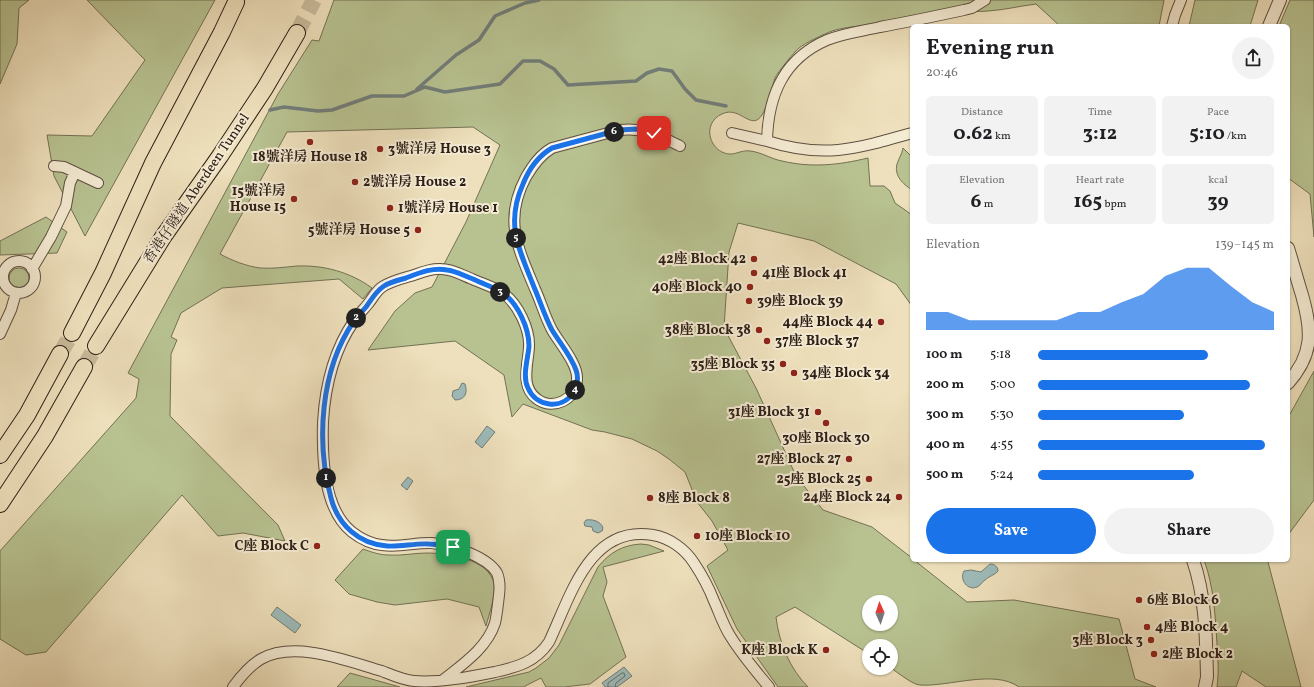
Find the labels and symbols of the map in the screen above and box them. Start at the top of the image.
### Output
street label: 香港仔隧道 Aberdeen Tunnel [139,110,255,268]
pin [637,116,671,150]
pin: 6 [604,122,624,142]
marker: 18號洋房 House 18 [305,137,315,147]
place label: 3號洋房 House 3 [388,140,491,159]
marker: 3號洋房 House 3 [375,144,385,154]
place label: 18號洋房 House 18 [252,148,368,167]
place label: 2號洋房 House 2 [363,173,466,192]
marker: 2號洋房 House 2 [350,177,360,187]
place label: 15號洋房 House 15 [230,182,286,217]
marker: 15號洋房 House 15 [289,194,299,204]
place label: 1號洋房 House 1 [398,199,498,218]
marker: 1號洋房 House 1 [385,203,395,213]
place label: 5號洋房 House 5 [308,221,410,240]
marker: 5號洋房 House 5 [413,225,423,235]
pin: 5 [506,228,526,248]
place label: 42座 Block 42 [658,250,746,269]
marker: 42座 Block 42 [749,254,759,264]
place label: 41座 Block 41 [762,264,847,283]
marker: 41座 Block 41 [749,268,759,278]
place label: 40座 Block 40 [652,278,742,297]
pin: 3 [490,282,510,302]
marker: 40座 Block 40 [745,282,755,292]
place label: 39座 Block 39 [757,292,843,311]
marker: 39座 Block 39 [744,296,754,306]
pin: 2 [346,308,366,328]
place label: 44座 Block 44 [782,313,874,332]
marker: 44座 Block 44 [876,317,886,327]
place label: 38座 Block 38 [665,321,751,340]
marker: 38座 Block 38 [754,325,764,335]
place label: 37座 Block 37 [775,332,860,351]
marker: 37座 Block 37 [762,336,772,346]
place label: 35座 Block 35 [691,355,775,374]
marker: 35座 Block 35 [778,359,788,369]
place label: 34座 Block 34 [802,364,890,383]
marker: 34座 Block 34 [789,368,799,378]
pin: 4 [565,380,585,400]
place label: 31座 Block 31 [728,403,810,422]
marker: 31座 Block 31 [813,407,823,417]
marker: 30座 Block 30 [821,418,831,428]
place label: 30座 Block 30 [782,429,870,448]
place label: 27座 Block 27 [757,450,841,469]
marker: 27座 Block 27 [844,454,854,464]
pin: 1 [316,468,336,488]
place label: 25座 Block 25 [776,470,861,489]
marker: 25座 Block 25 [864,474,874,484]
place label: 24座 Block 24 [803,488,892,507]
place label: 8座 Block 8 [658,489,730,508]
marker: 24座 Block 24 [894,492,904,502]
marker: 8座 Block 8 [645,493,655,503]
place label: 10座 Block 10 [705,527,790,546]
pin [436,530,470,564]
marker: 10座 Block 10 [692,531,702,541]
place label: C座 Block C [234,537,309,556]
marker: C座 Block C [312,541,322,551]
place label: 6座 Block 6 [1147,591,1219,610]
north arrow [862,595,898,631]
marker: 6座 Block 6 [1134,595,1144,605]
place label: 4座 Block 4 [1155,618,1229,637]
marker: 4座 Block 4 [1142,622,1152,632]
place label: 3座 Block 3 [1072,631,1143,650]
marker: 3座 Block 3 [1146,635,1156,645]
place label: K座 Block K [741,641,818,660]
marker: K座 Block K [821,645,831,655]
place label: 2座 Block 2 [1162,645,1233,664]
marker: 2座 Block 2 [1149,649,1159,659]

